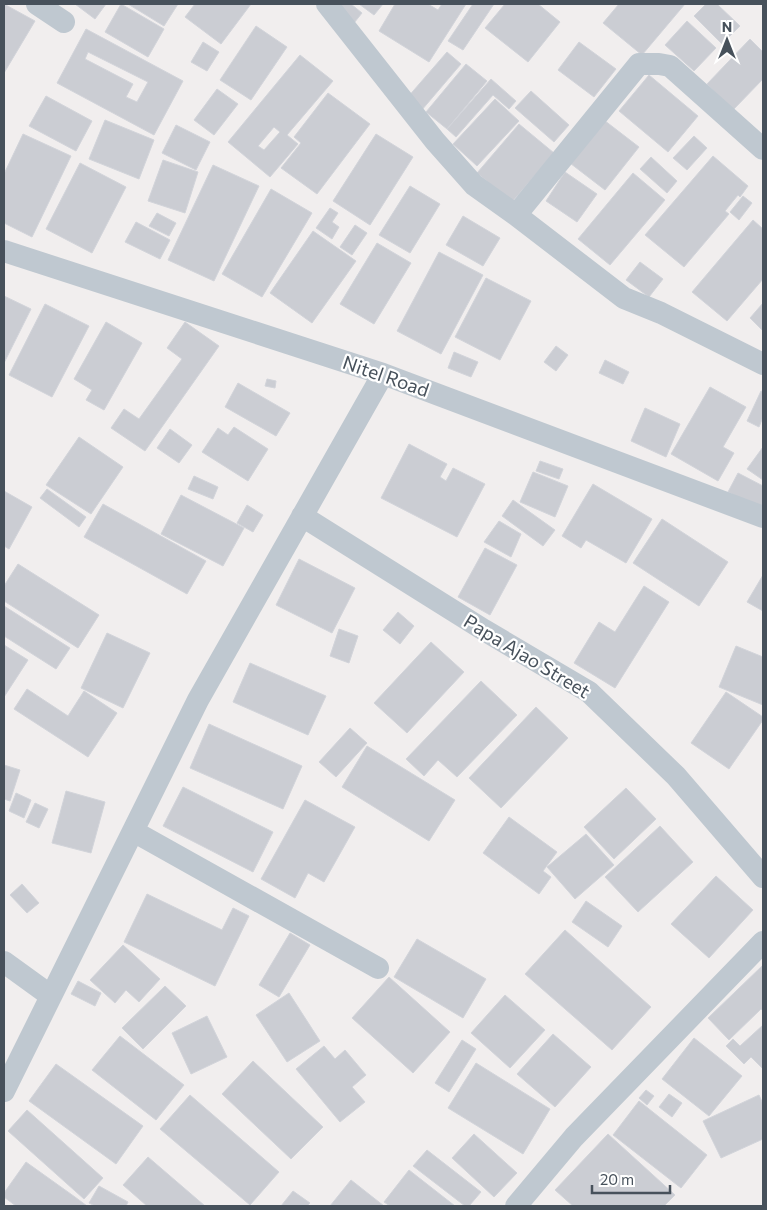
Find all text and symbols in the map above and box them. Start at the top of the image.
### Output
north arrow [702,15,752,65]
text: N [722,18,732,35]
street label: Nitel Road [340,350,432,401]
street label: Papa Ajao Street [460,609,595,702]
scale bar [592,1162,670,1194]
text: 20 m [600,1170,634,1188]

